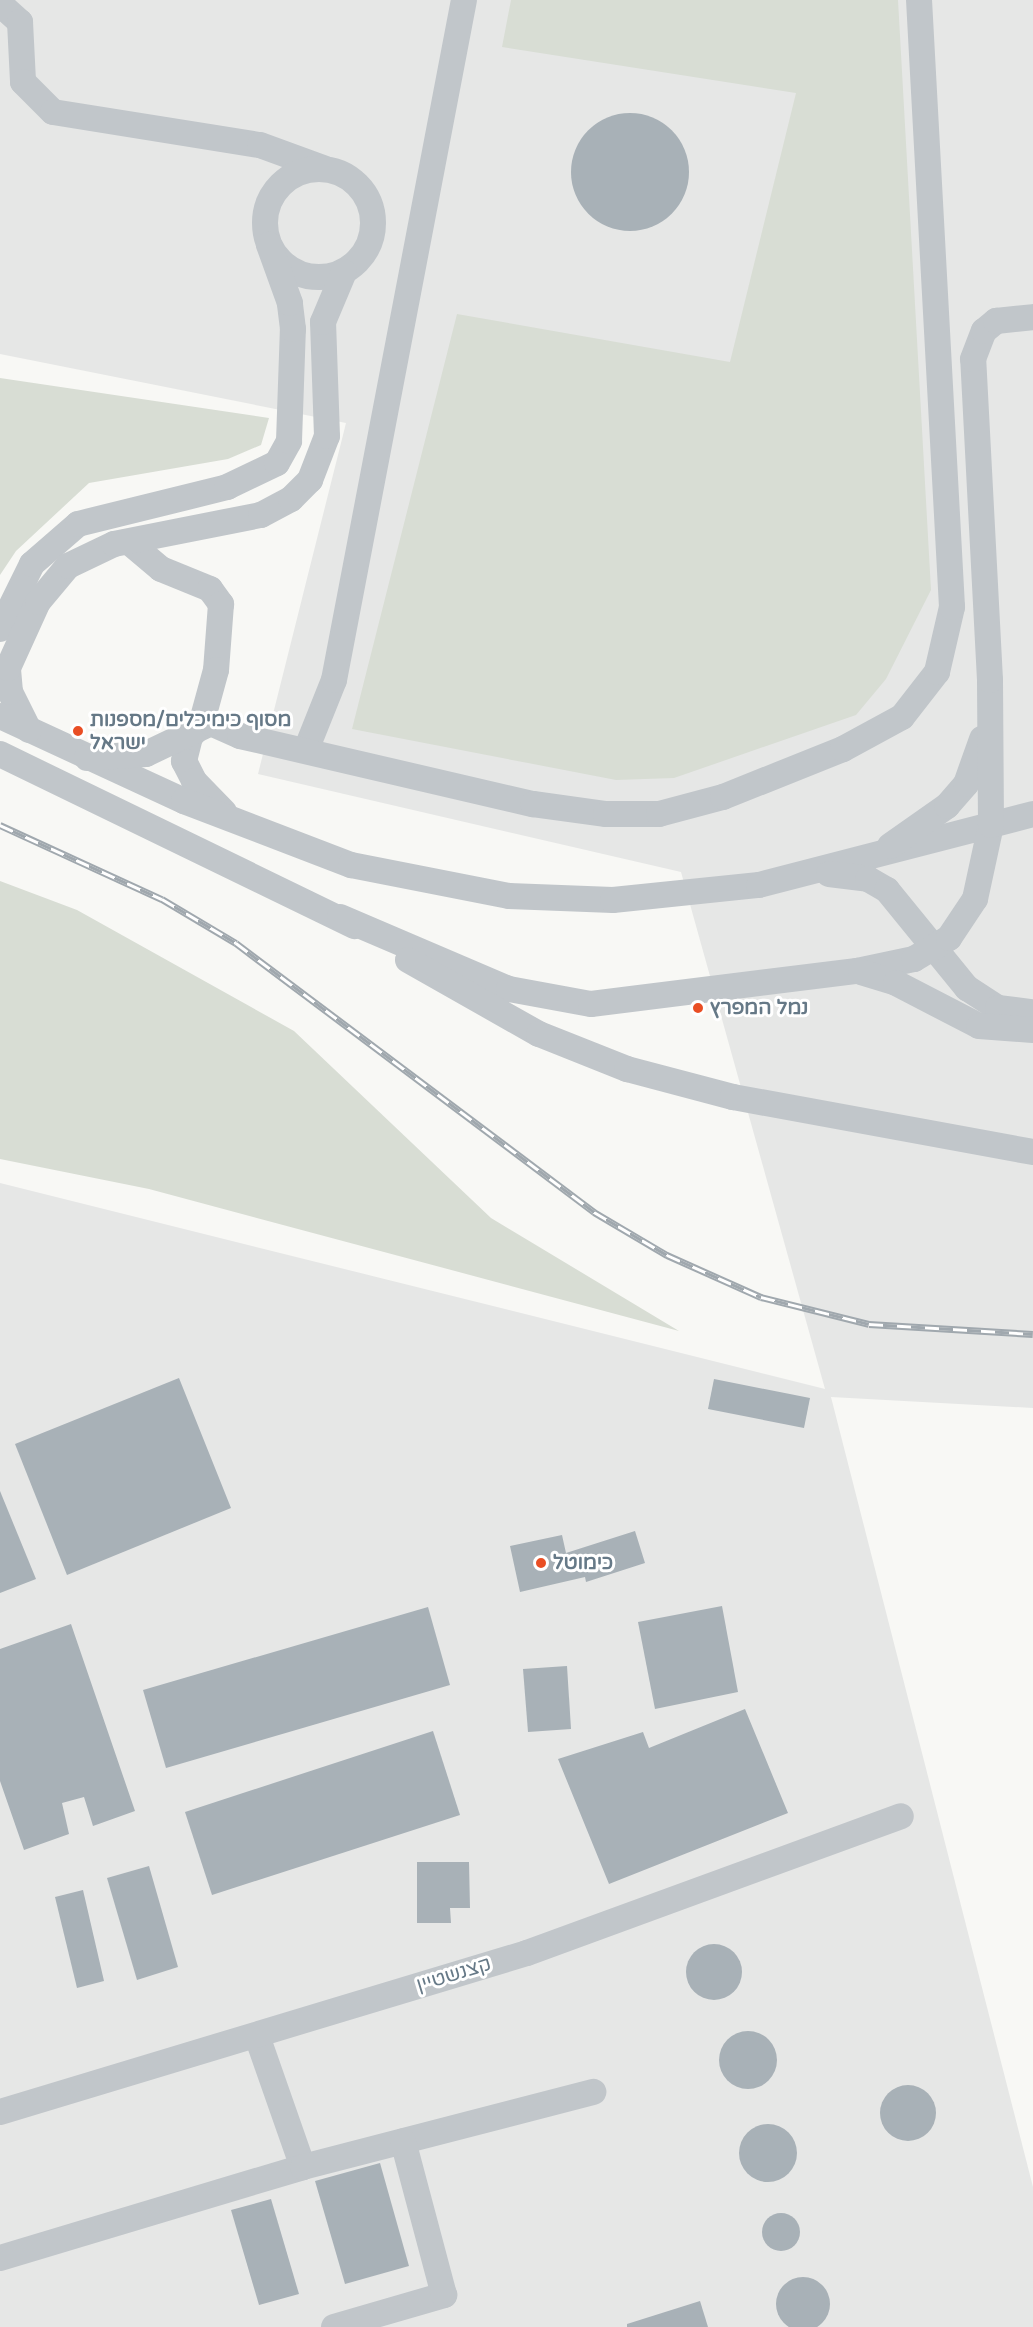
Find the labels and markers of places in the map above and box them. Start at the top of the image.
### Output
place label: מסוף כימיכלים/מספנות ישראל [90,708,291,755]
marker: מסוף כימיכלים/מספנות ישראל [71,724,85,738]
place label: נמל המפרץ [710,996,808,1020]
marker: נמל המפרץ [691,1001,705,1015]
place label: כימוטל [553,1551,613,1575]
marker: כימוטל [534,1556,548,1570]

